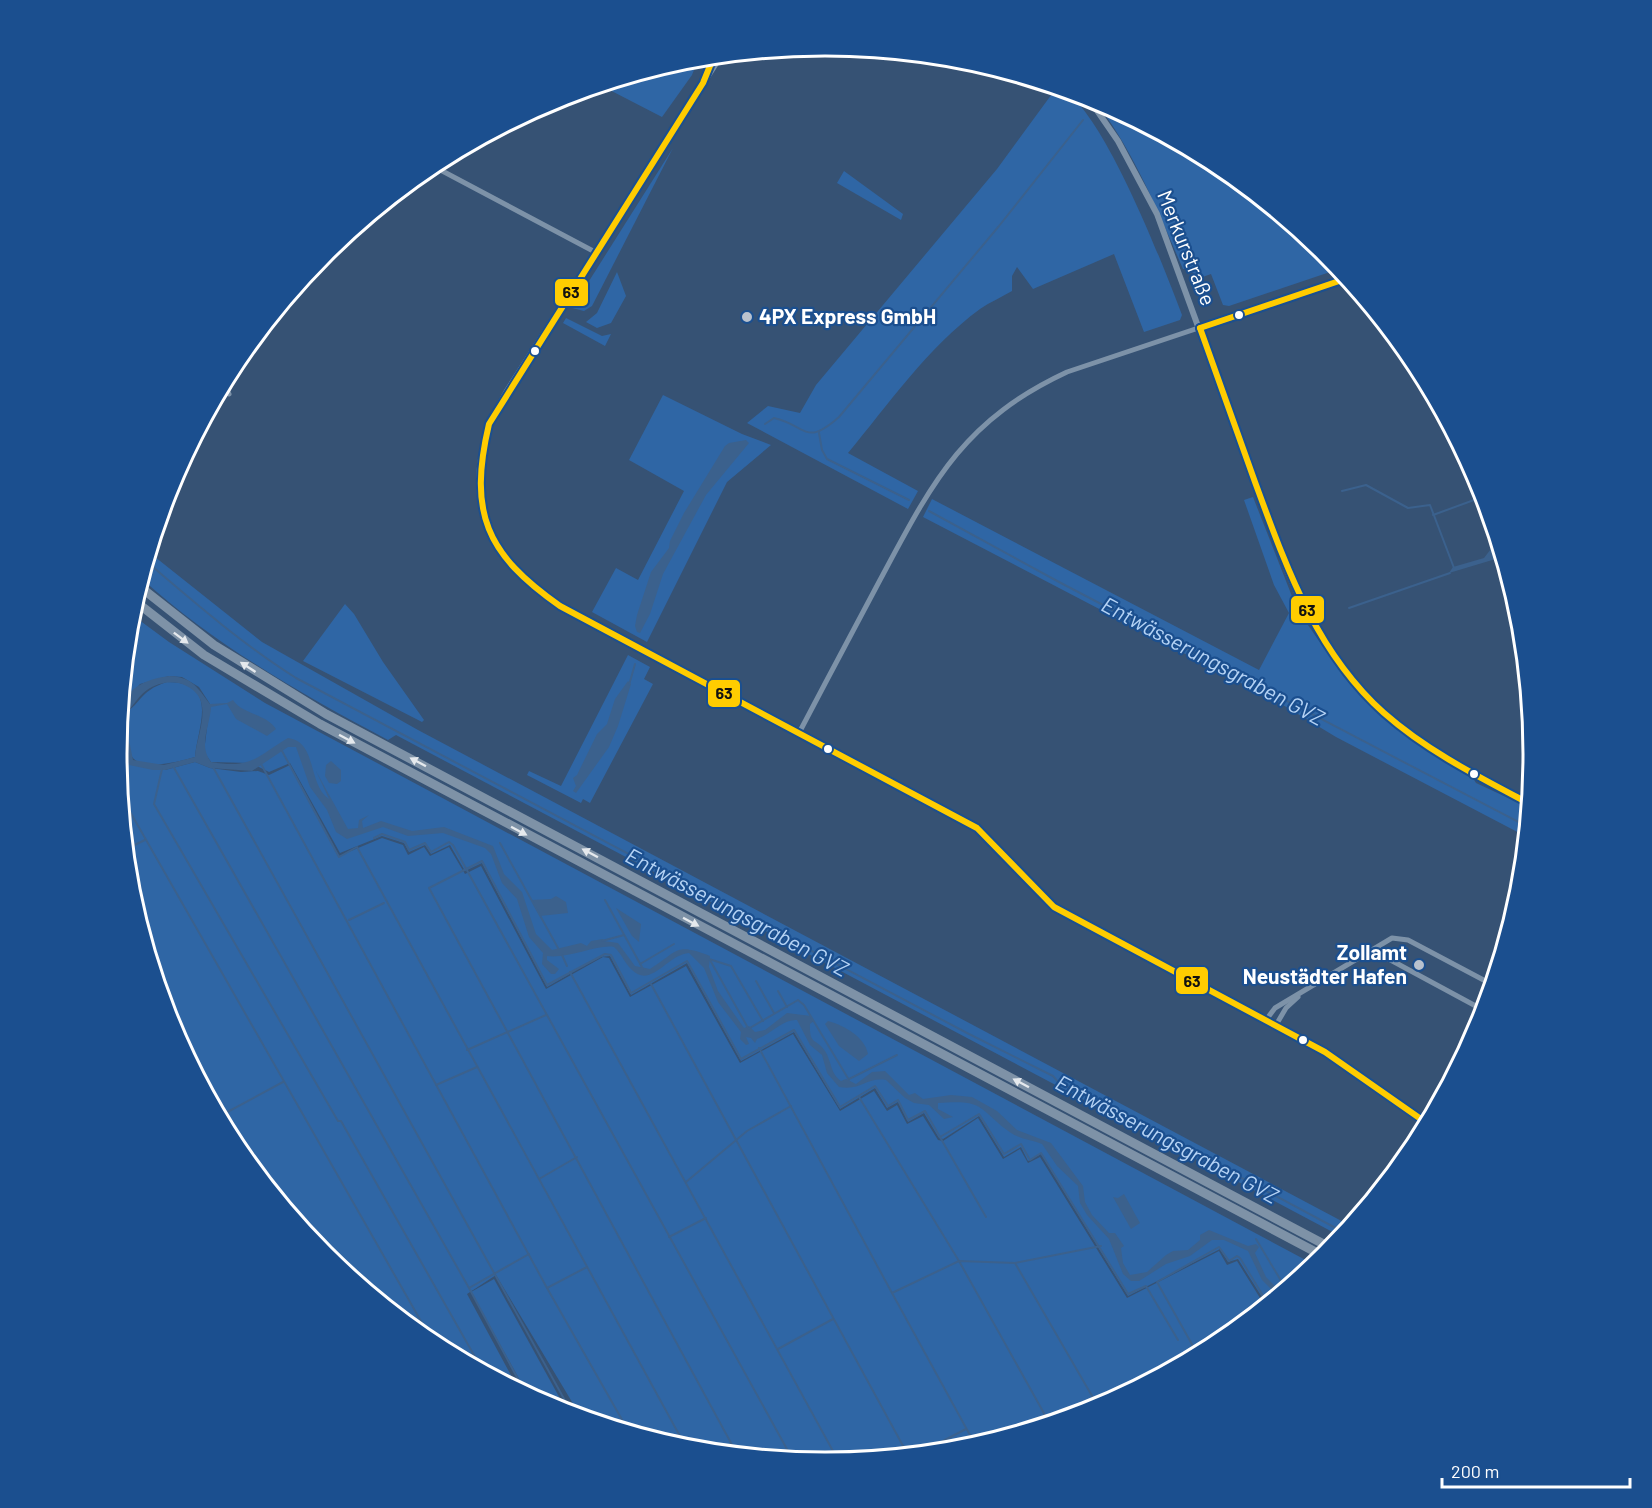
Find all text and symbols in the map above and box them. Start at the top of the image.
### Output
street label: Merkurstraße [1153,186,1222,309]
line badge: 63 [554,278,589,307]
text: 63 [562,282,580,301]
place label: 4PX Express GmbH [759,303,936,328]
unlabelled marker [1233,309,1245,321]
marker: 4PX Express GmbH [740,310,754,324]
unlabelled marker [529,345,541,357]
water label: Entwässerungsgraben GVZ [1098,590,1330,731]
line badge: 63 [1290,595,1325,624]
text: 63 [1298,600,1316,619]
one-way arrow [173,631,188,643]
one-way arrow [240,661,256,673]
line badge: 63 [707,679,741,708]
text: 63 [715,683,733,702]
one-way arrow [339,734,356,744]
unlabelled marker [822,743,834,755]
one-way arrow [409,757,426,767]
unlabelled marker [1468,768,1480,780]
one-way arrow [511,826,528,836]
water label: Entwässerungsgraben GVZ [622,841,854,982]
one-way arrow [581,848,598,858]
one-way arrow [683,917,700,927]
place label: Zollamt Neustädter Hafen [1243,939,1407,988]
marker: Zollamt Neustädter Hafen [1412,958,1426,972]
line badge: 63 [1175,966,1209,995]
text: 63 [1183,971,1201,990]
unlabelled marker [1297,1034,1309,1046]
water label: Entwässerungsgraben GVZ [1052,1068,1284,1209]
one-way arrow [1013,1078,1030,1088]
scale bar [1442,1451,1630,1489]
text: 200 m [1451,1460,1499,1482]

